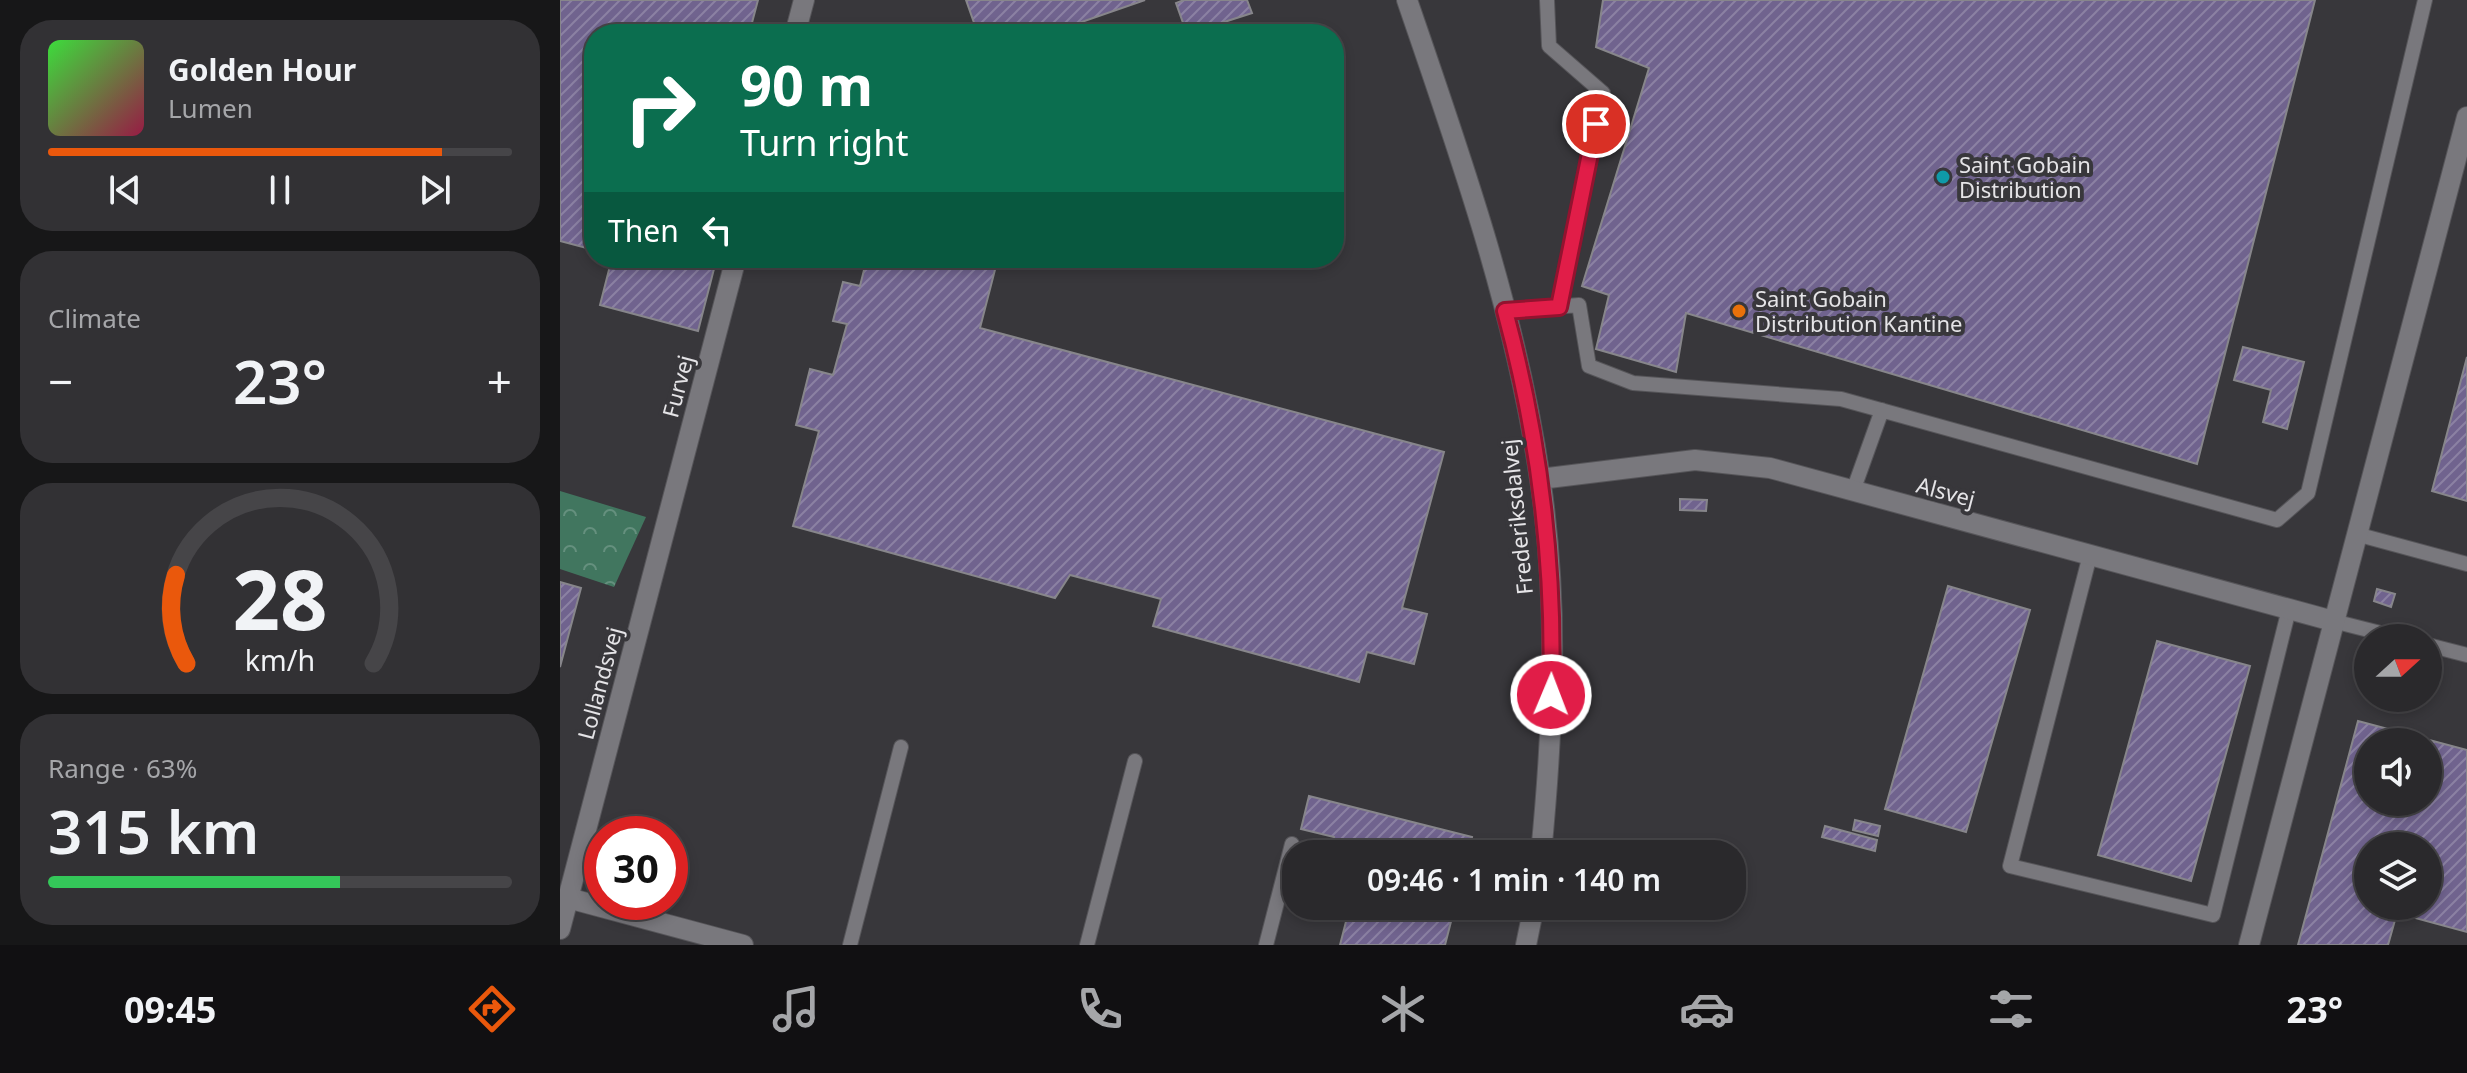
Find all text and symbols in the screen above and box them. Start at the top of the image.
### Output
text: 90 m [740,46,873,122]
text: Golden Hour [168,49,356,90]
icon: right [608,56,712,160]
text: Lumen [168,90,253,126]
pin [1562,90,1630,158]
icon: arrive [1574,102,1618,146]
text: Turn right [740,118,908,167]
place label: Saint Gobain Distribution [1959,149,2091,204]
icon: previous [103,168,147,212]
icon: pause [258,168,302,212]
icon: next [413,168,457,212]
marker: Saint Gobain Distribution [1934,168,1952,186]
icon: left [695,208,739,252]
text: Then [608,210,679,251]
place label: Saint Gobain Distribution Kantine [1755,283,1963,338]
text: Climate [48,300,141,336]
marker: Saint Gobain Distribution Kantine [1730,302,1748,320]
text: 23° [233,340,327,422]
text: − [48,351,73,411]
text: + [487,351,512,411]
street label: Furvej [654,352,700,420]
street label: Frederiksdalvej [1493,438,1539,596]
street label: Alsvej [1913,469,1979,513]
text: 28 [232,541,328,654]
street label: Lollandsvej [570,623,628,743]
north arrow [2354,624,2442,712]
map controls [2354,624,2442,920]
text: km/h [245,640,315,679]
position arrow [1509,653,1593,737]
button: sound [2354,728,2442,816]
text: Range · 63% [48,750,197,786]
text: 315 km [48,790,259,872]
speed limit sign: 30 [584,816,688,920]
button: layers [2354,832,2442,920]
text: 09:46 · 1 min · 140 m [1367,859,1661,900]
icon: directions [464,981,520,1037]
icon: music [768,981,824,1037]
icon: phone [1072,981,1128,1037]
icon: climate [1375,981,1431,1037]
icon: car [1679,981,1735,1037]
icon: filters [1983,981,2039,1037]
text: 09:45 [124,985,216,1034]
text: 23° [2287,985,2343,1034]

